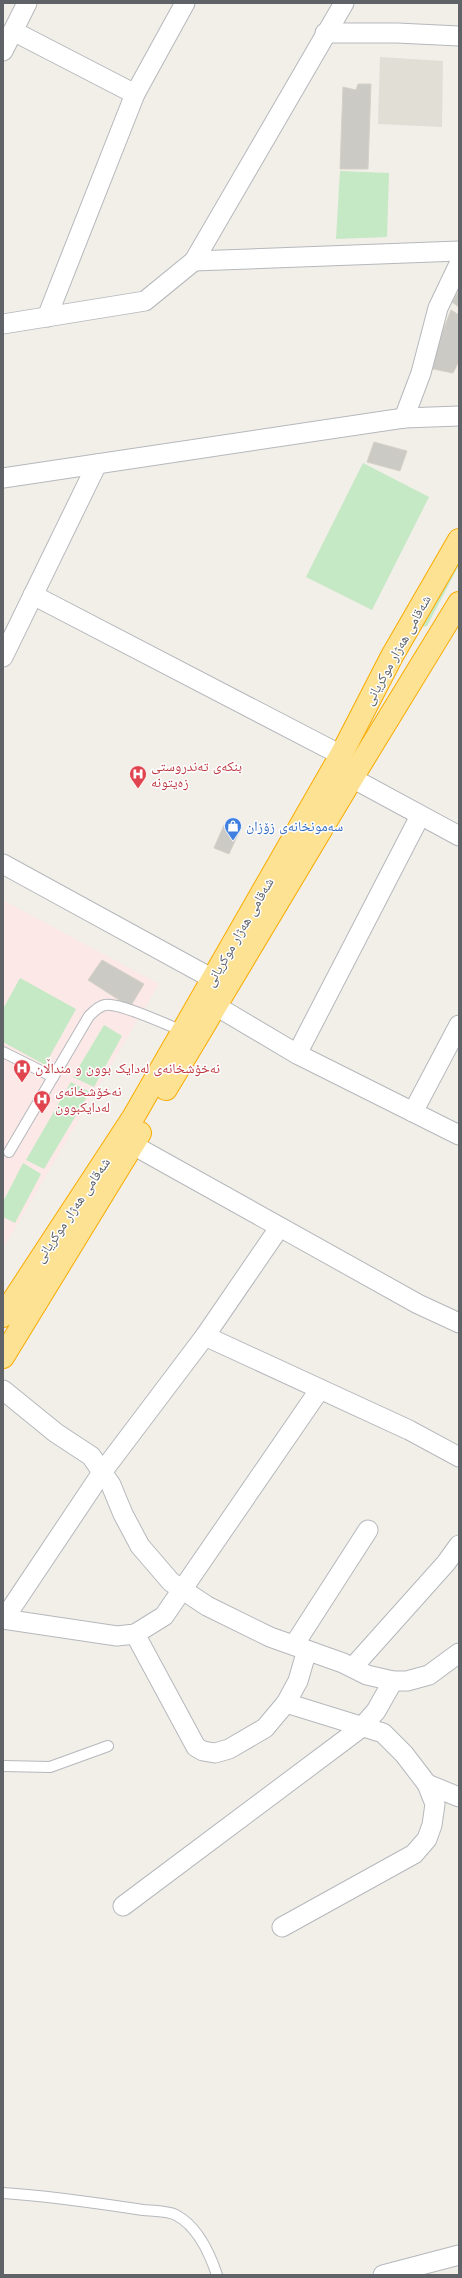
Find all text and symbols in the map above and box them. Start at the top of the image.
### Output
street label: شەقامی ھەژار موکریانی [358,591,436,709]
place label: بنکەی تەندروستی زەیتونە [151,756,242,792]
hospital icon: بنکەی تەندروستی زەیتونە [128,764,148,789]
shop icon: سەمونخانەی زۆزان [223,816,243,841]
place label: سەمونخانەی زۆزان [246,816,343,836]
street label: شەقامی ھەژار موکریانی [200,874,278,990]
hospital icon: نەخۆشخانەی لەدایک بوون و منداڵان [12,1058,32,1083]
place label: نەخۆشخانەی لەدایک بوون و منداڵان [35,1058,220,1078]
place label: نەخۆشخانەی لەدایکبوون [55,1081,122,1117]
hospital icon: نەخۆشخانەی لەدایکبوون [32,1089,52,1114]
street label: شەقامی ھەژار موکریانی [29,1153,115,1267]

